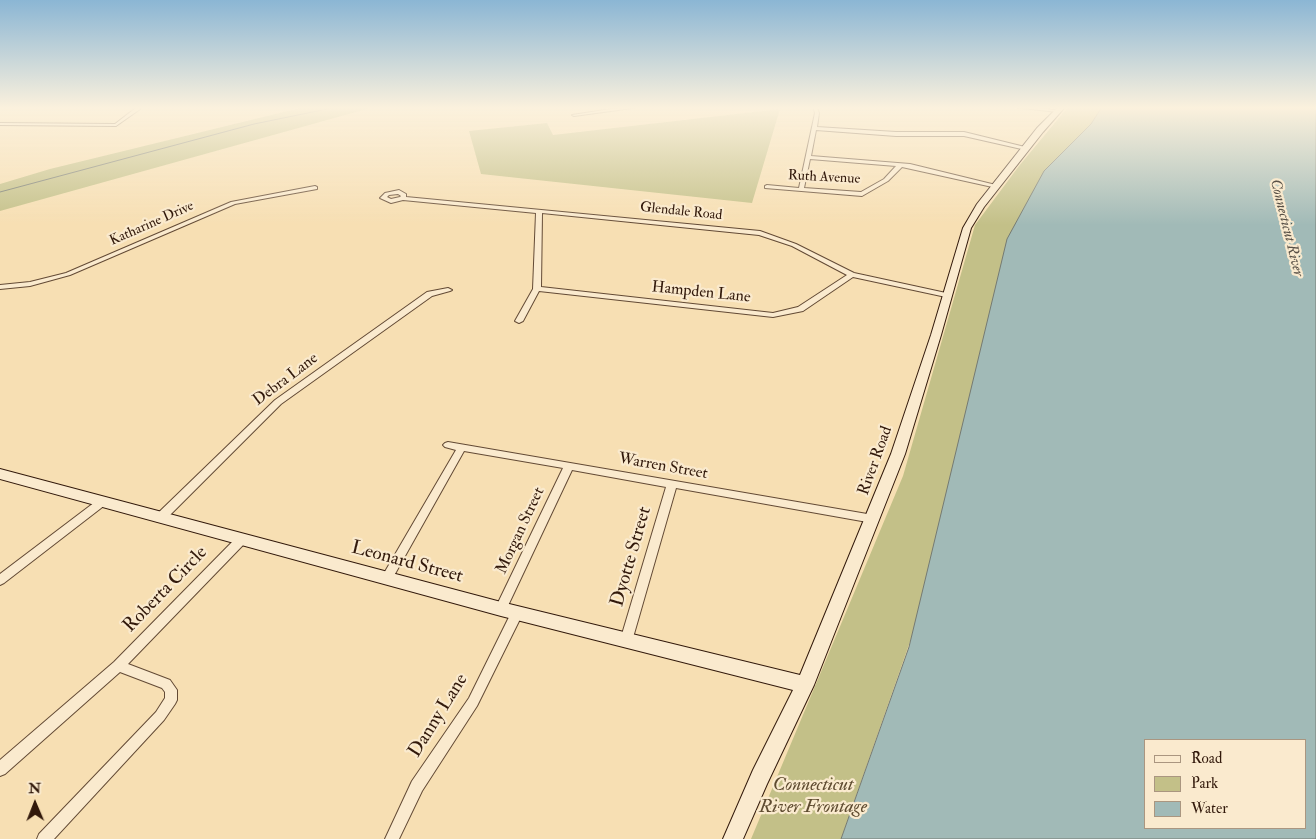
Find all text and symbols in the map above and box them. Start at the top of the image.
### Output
street label: Ruth Avenue [787,168,861,188]
water label: Connecticut River [1265,178,1307,278]
street label: Katharine Drive [107,198,197,250]
street label: Glendale Road [639,199,723,225]
street label: Hampden Lane [651,278,751,308]
street label: Debra Lane [250,349,322,411]
street label: River Road [855,424,897,498]
street label: Warren Street [617,450,709,484]
street label: Morgan Street [493,485,549,577]
street label: Dyotte Street [607,504,657,610]
street label: Leonard Street [349,537,465,589]
street label: Roberta Circle [119,542,213,638]
street label: Danny Lane [404,670,474,762]
legend [1144,739,1306,829]
text: Road [1191,749,1222,768]
text: Park [1191,774,1218,793]
park label: Connecticut River Frontage [759,775,867,819]
north arrow [10,779,60,829]
text: N [28,780,41,797]
text: Water [1191,799,1228,818]

